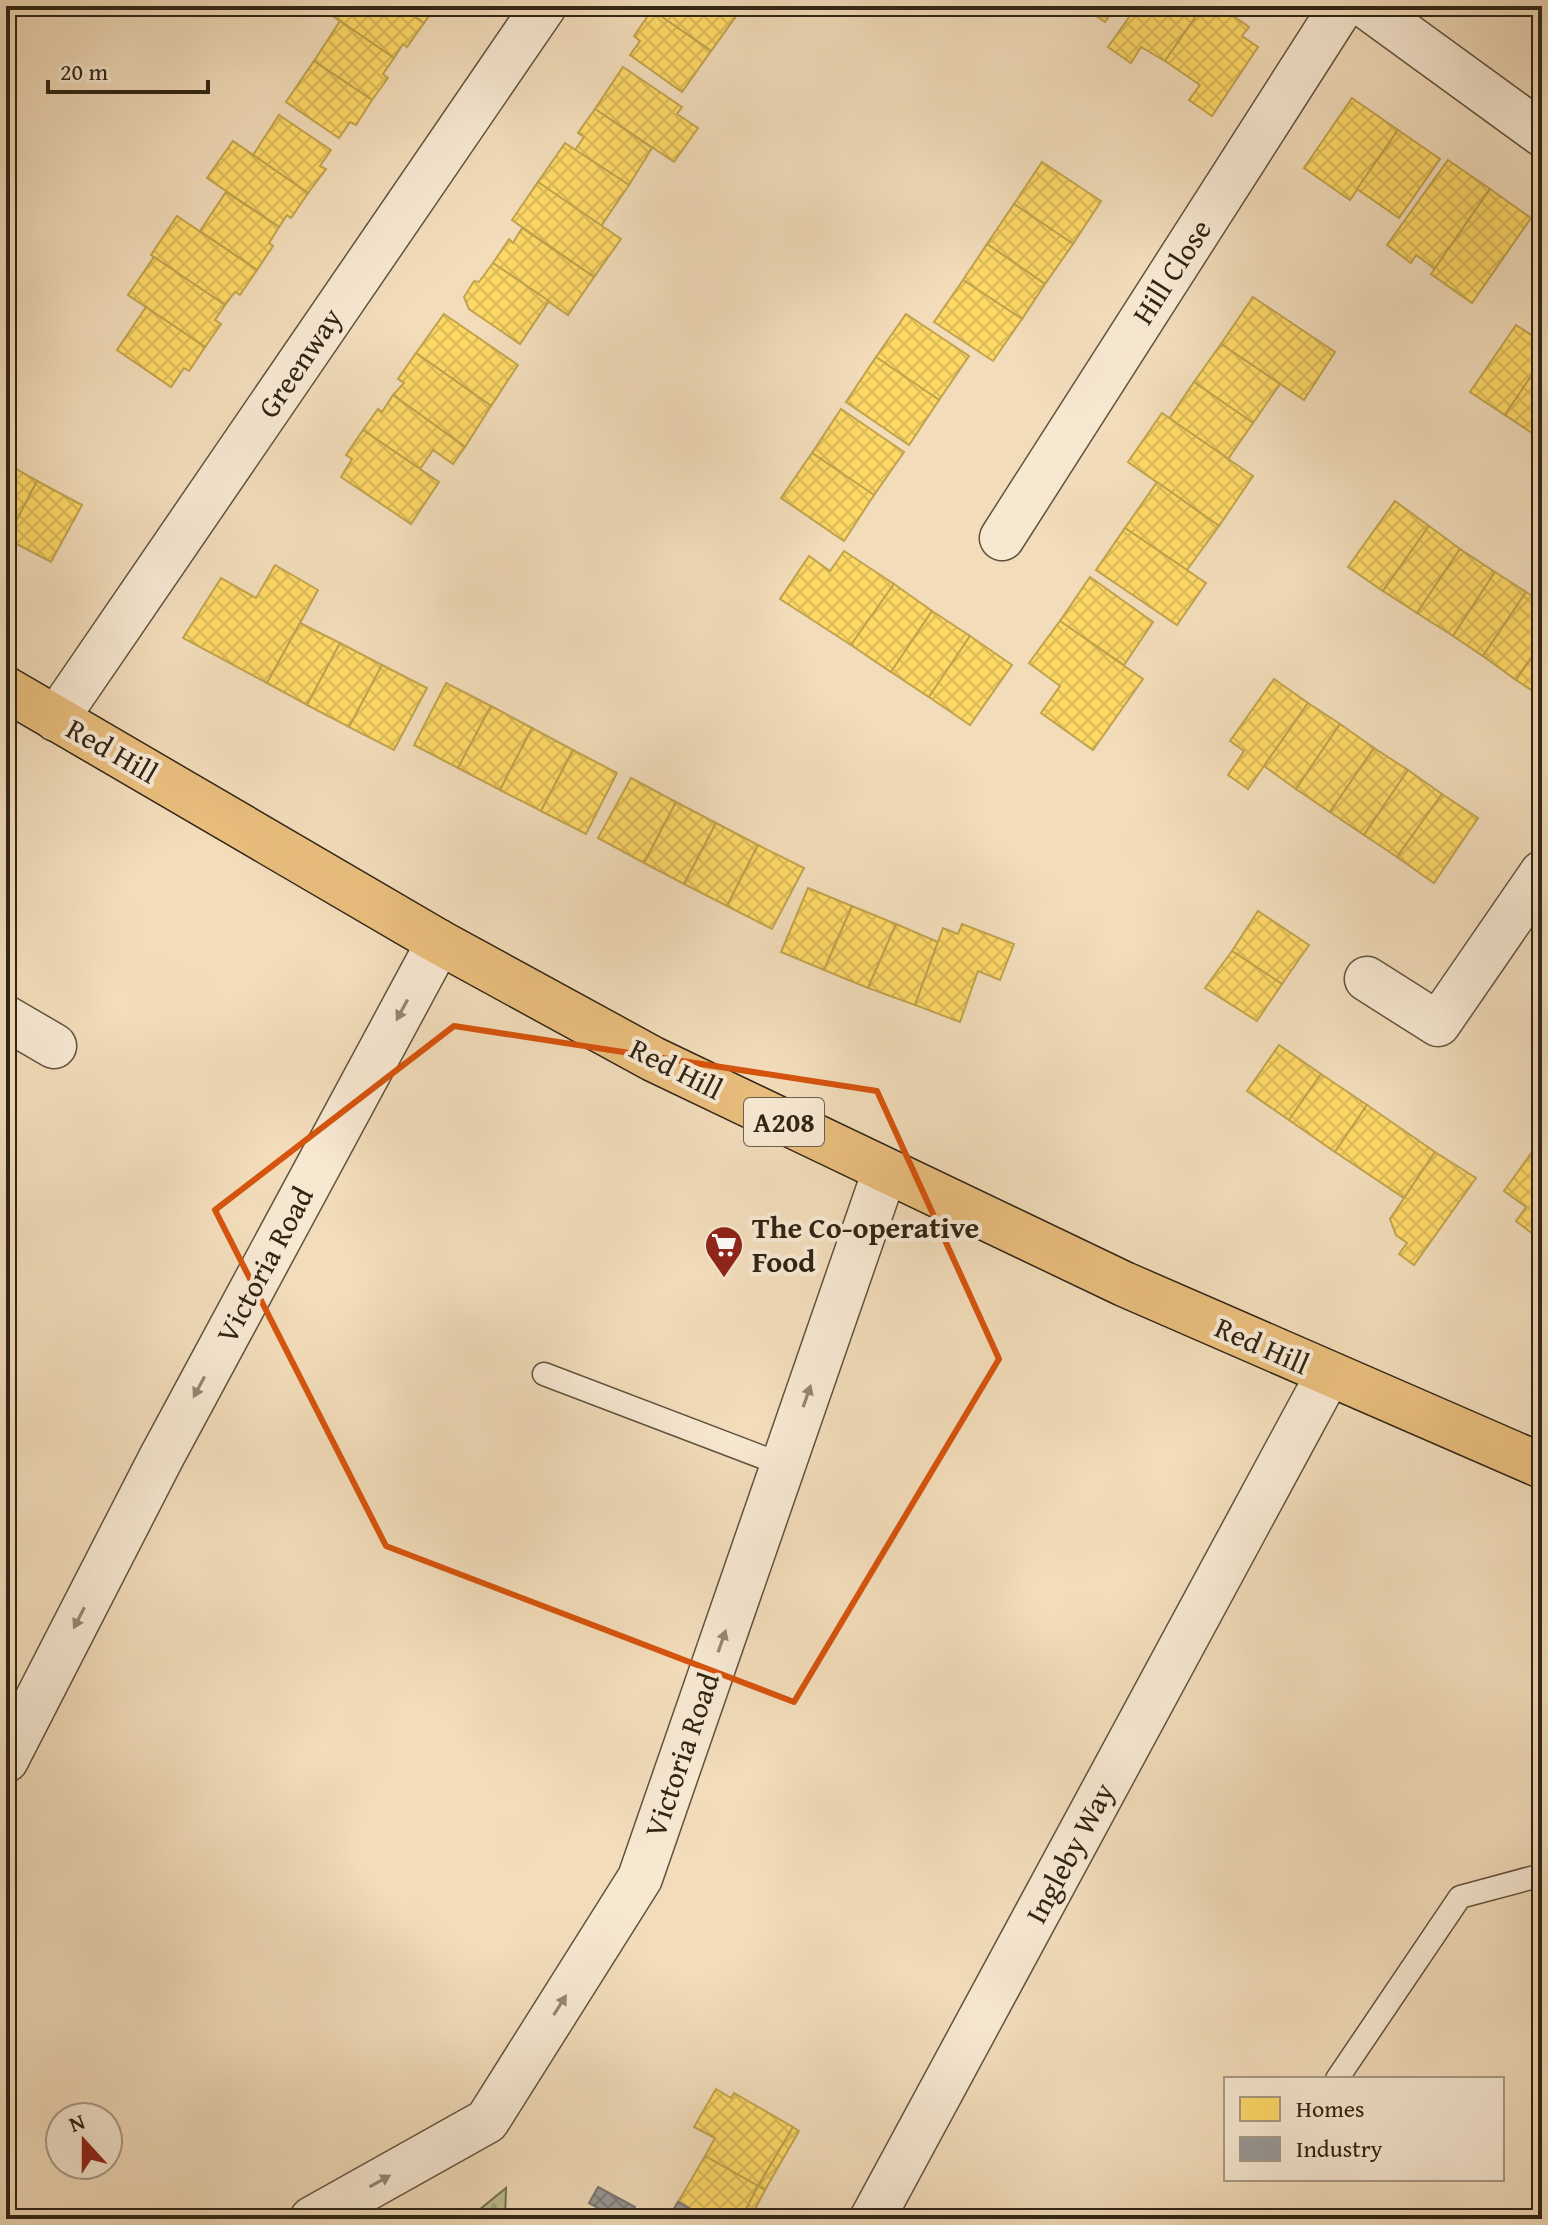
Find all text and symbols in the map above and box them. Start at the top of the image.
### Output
scale bar [48,44,208,94]
text: 20 m [60,54,108,89]
street label: Hill Close [1121,210,1222,333]
street label: Greenway [246,298,352,426]
street label: Red Hill [59,706,166,794]
one-way arrow [395,999,409,1022]
street label: Red Hill [622,1026,731,1110]
road number: A208 [744,1098,824,1146]
street label: Victoria Road [204,1178,324,1351]
place label: The Co-operative Food [752,1205,979,1283]
supermarket icon: The Co-operative Food [703,1224,745,1279]
street label: Red Hill [1208,1305,1317,1385]
one-way arrow [192,1376,206,1398]
one-way arrow [801,1383,813,1407]
one-way arrow [72,1606,86,1629]
one-way arrow [716,1629,728,1653]
street label: Victoria Road [632,1666,730,1843]
street label: Ingleby Way [1014,1774,1125,1931]
one-way arrow [553,1994,567,2016]
legend [1224,2077,1504,2181]
text: Homes [1296,2091,1365,2126]
north arrow [44,2101,124,2181]
text: N [64,2105,90,2140]
text: Industry [1296,2131,1383,2166]
one-way arrow [369,2174,391,2188]

